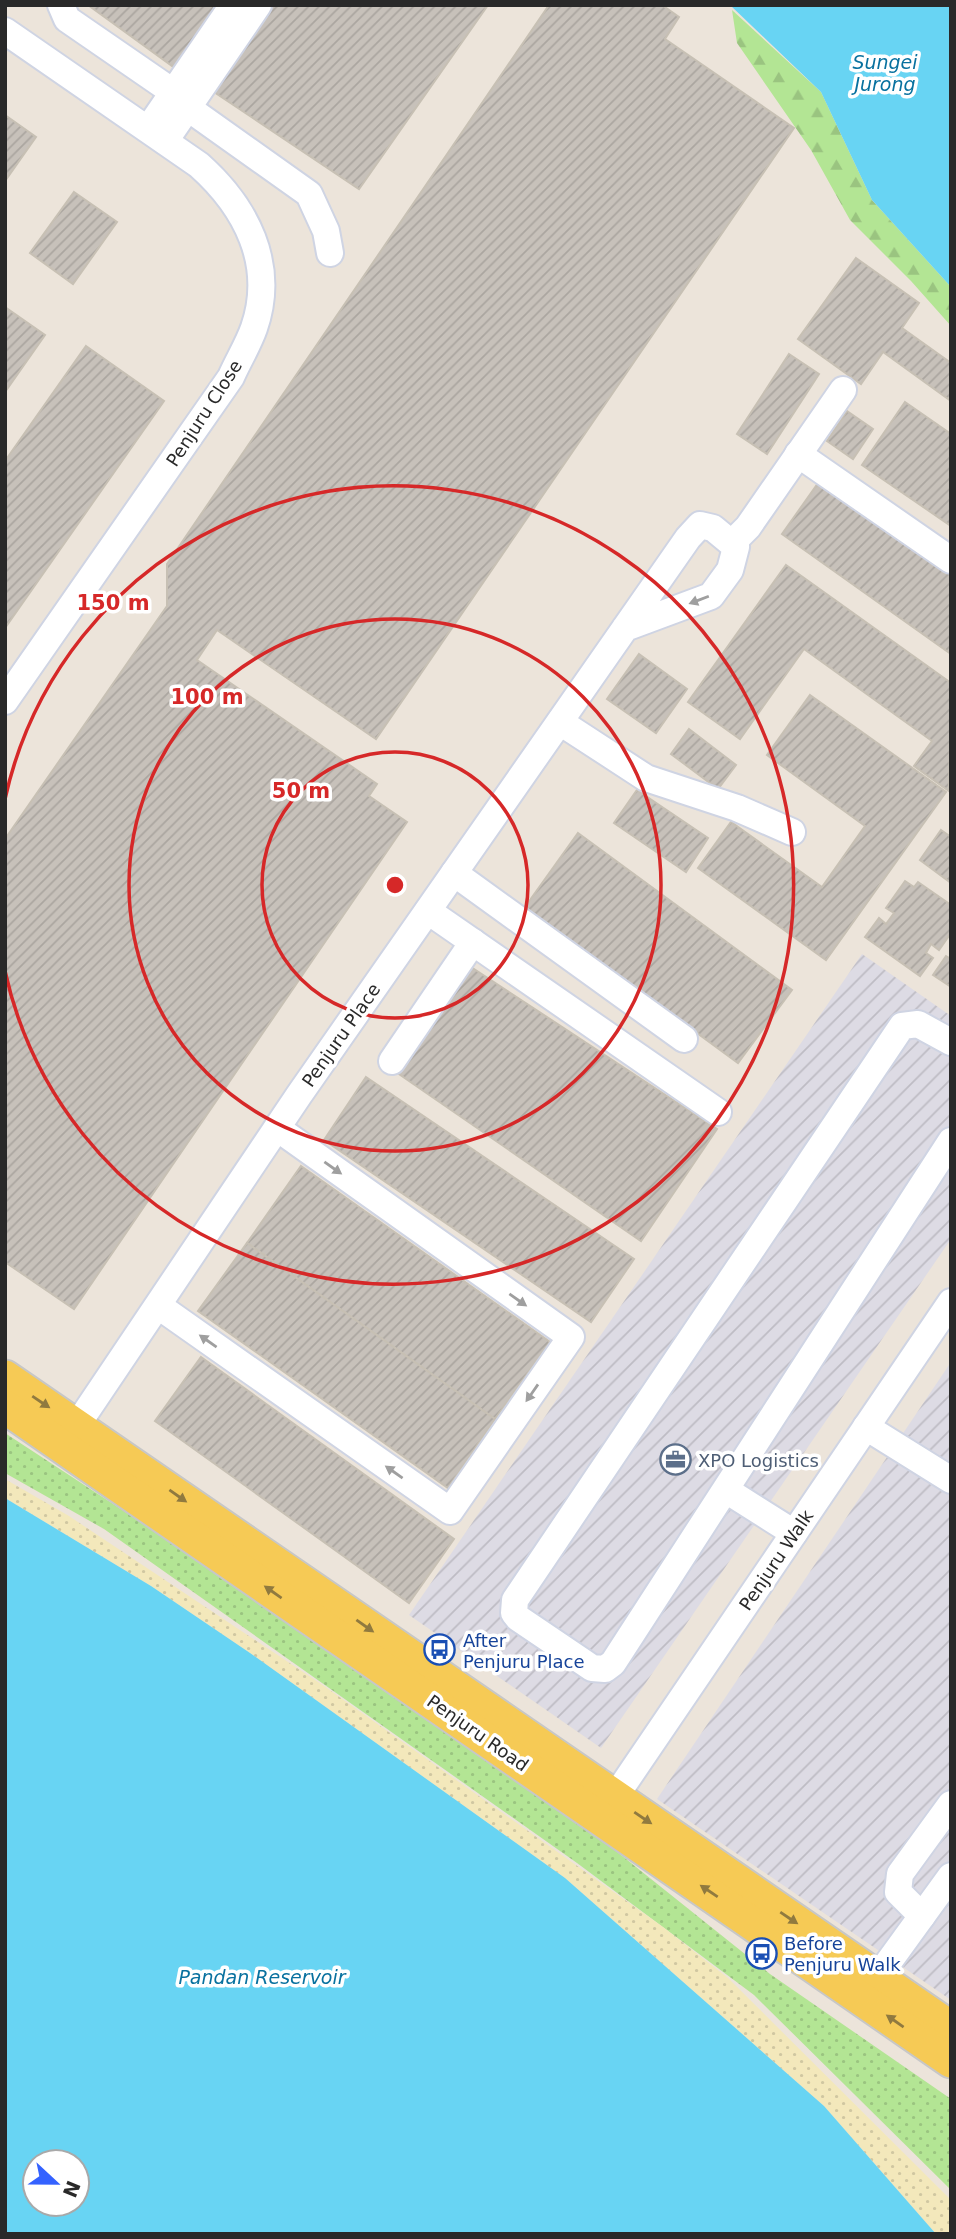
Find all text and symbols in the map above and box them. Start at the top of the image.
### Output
water label: Sungei Jurong [850,51,918,95]
street label: Penjuru Close [162,356,246,470]
text: 150 m [76,591,150,615]
one-way arrow [689,595,710,606]
text: 100 m [170,685,244,709]
text: 50 m [272,779,330,803]
centre of rings [383,873,407,897]
street label: Penjuru Place [298,979,384,1091]
one-way arrow [324,1161,342,1175]
one-way arrow [509,1293,527,1307]
one-way arrow [199,1334,217,1348]
one-way arrow [526,1384,539,1403]
one-way arrow [32,1395,50,1409]
office icon: XPO Logistics [658,1443,692,1477]
place label: XPO Logistics [698,1450,819,1471]
one-way arrow [385,1466,404,1479]
one-way arrow [169,1489,187,1503]
street label: Penjuru Walk [735,1505,818,1614]
one-way arrow [263,1585,283,1598]
one-way arrow [356,1619,375,1632]
place label: After Penjuru Place [463,1630,585,1672]
bus stop icon: After Penjuru Place [423,1633,457,1667]
street label: Penjuru Road [423,1690,533,1776]
one-way arrow [634,1811,652,1825]
one-way arrow [700,1884,718,1898]
one-way arrow [780,1911,798,1925]
place label: Before Penjuru Walk [784,1933,901,1975]
bus stop icon: Before Penjuru Walk [744,1936,778,1970]
water label: Pandan Reservoir [178,1966,347,1988]
one-way arrow [886,2014,904,2028]
north arrow [21,2148,91,2218]
text: N [59,2178,85,2201]

